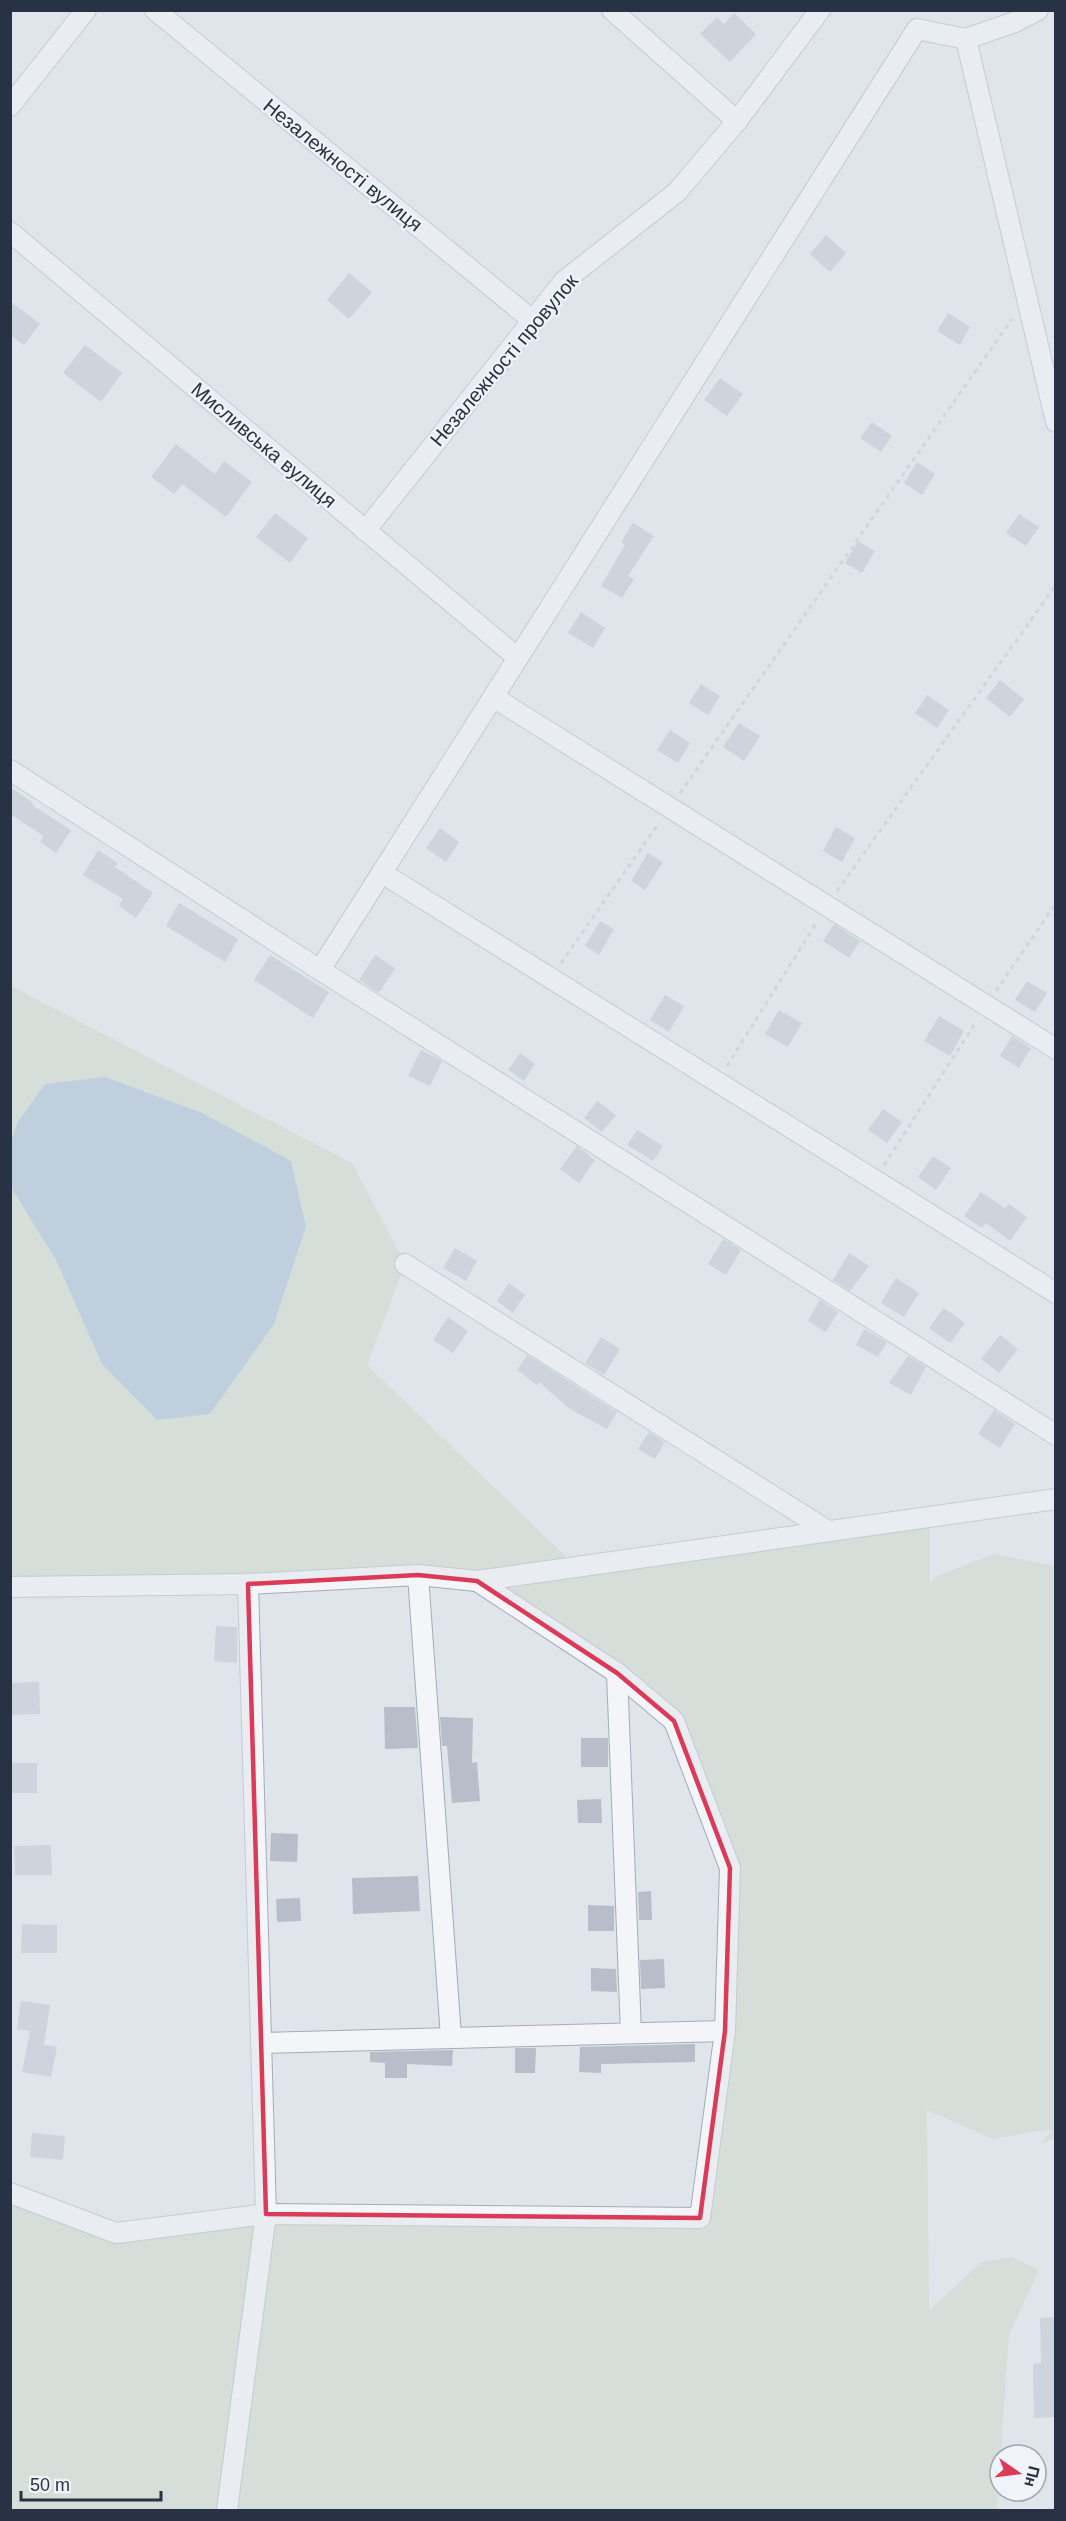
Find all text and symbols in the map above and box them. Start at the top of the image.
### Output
street label: Незалежності вулиця [259,94,427,236]
street label: Незалежності провулок [426,270,582,450]
street label: Мисливська вулиця [187,378,341,512]
north arrow [988,2443,1048,2503]
scale bar [21,2464,160,2502]
text: Пн [1021,2464,1043,2489]
text: 50 m [30,2475,70,2495]

